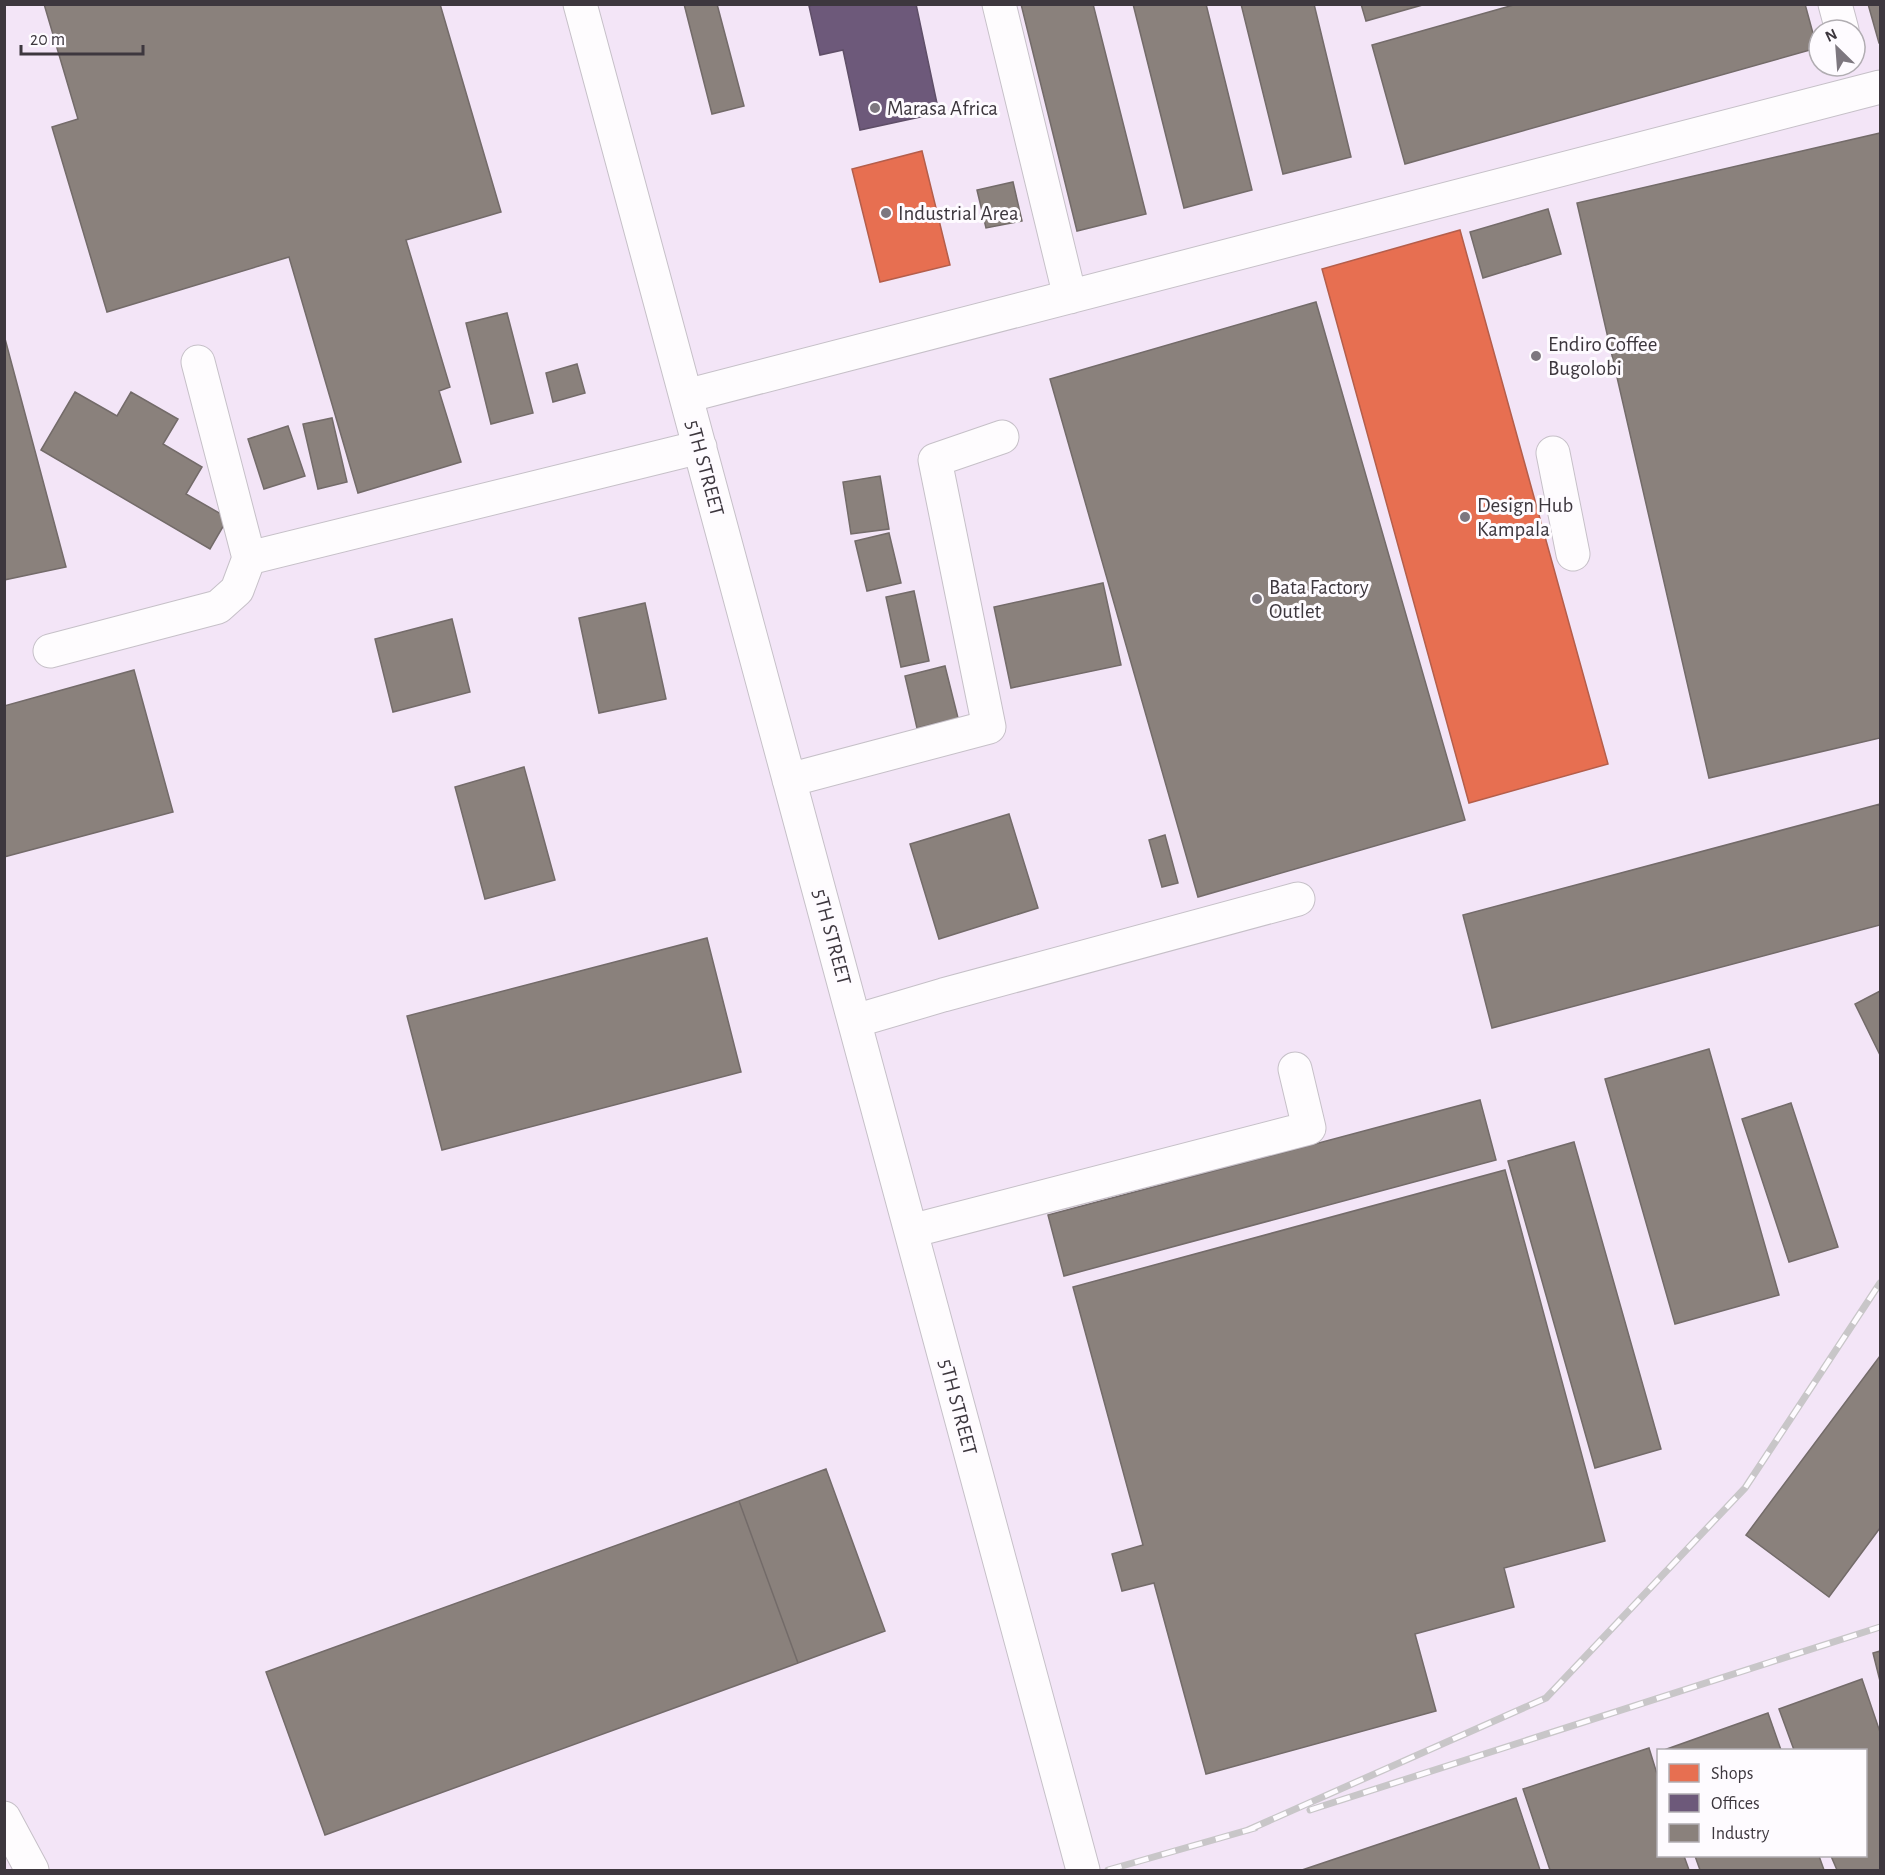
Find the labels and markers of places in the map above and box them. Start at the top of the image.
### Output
place label: Marasa Africa [887,98,998,119]
marker: Marasa Africa [868,101,882,115]
place label: Industrial Area [898,203,1019,224]
marker: Industrial Area [879,206,893,220]
place label: Endiro Coffee Bugolobi [1548,334,1657,379]
marker: Endiro Coffee Bugolobi [1529,349,1543,363]
place label: Design Hub Kampala [1477,495,1573,540]
marker: Design Hub Kampala [1458,510,1472,524]
place label: Bata Factory Outlet [1269,577,1369,622]
marker: Bata Factory Outlet [1250,592,1264,606]

